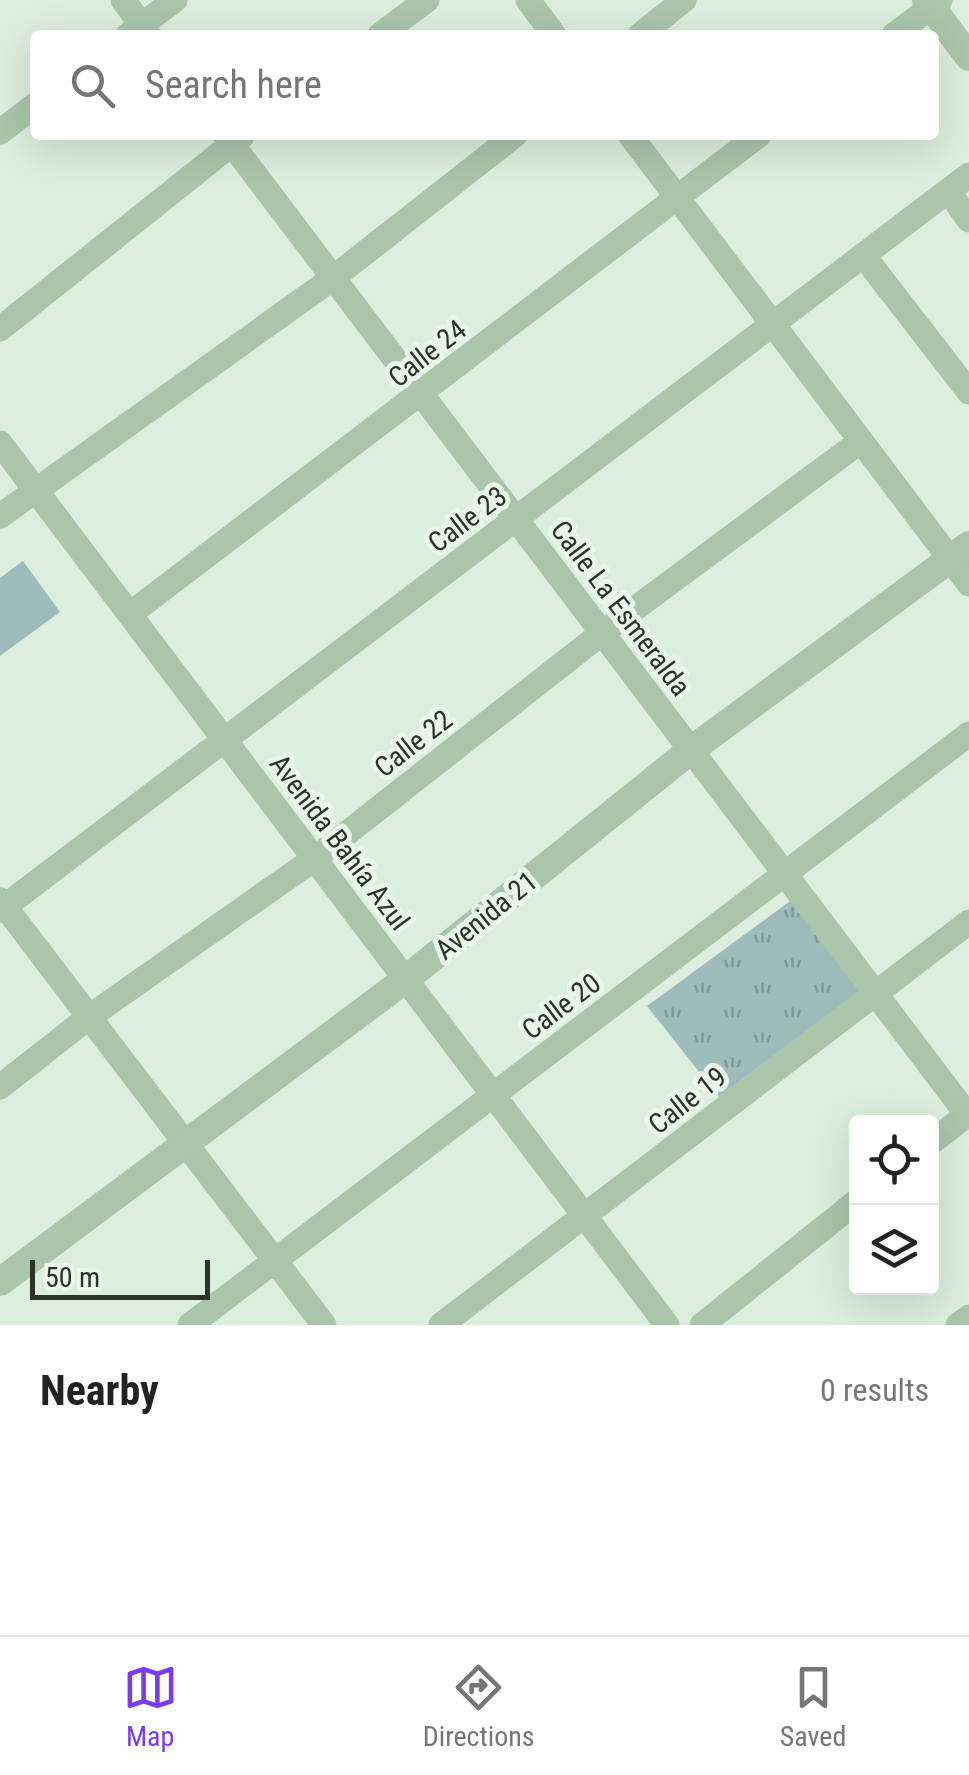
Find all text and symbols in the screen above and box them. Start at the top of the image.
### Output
search box [30,30,939,140]
icon: search [65,58,120,113]
text: Search here [145,63,322,107]
street label: Calle 24 [382,313,473,394]
street label: Calle 23 [422,479,513,559]
street label: Calle La Esmeralda [544,514,697,702]
street label: Calle 22 [368,703,459,784]
street label: Avenida Bahía Azul [263,748,416,937]
street label: Avenida 21 [429,864,544,967]
street label: Calle 20 [516,966,607,1046]
street label: Calle 19 [642,1060,733,1141]
map controls [849,1115,939,1295]
button: locate [849,1115,939,1205]
button: layers [849,1205,939,1295]
scale bar [30,1255,210,1300]
text: 50 m [45,1261,100,1294]
text: Nearby [40,1366,159,1415]
text: 0 results [820,1371,929,1409]
tab: Map [123,1660,178,1753]
tab: Directions [423,1660,535,1753]
tab: Saved [780,1660,846,1753]

